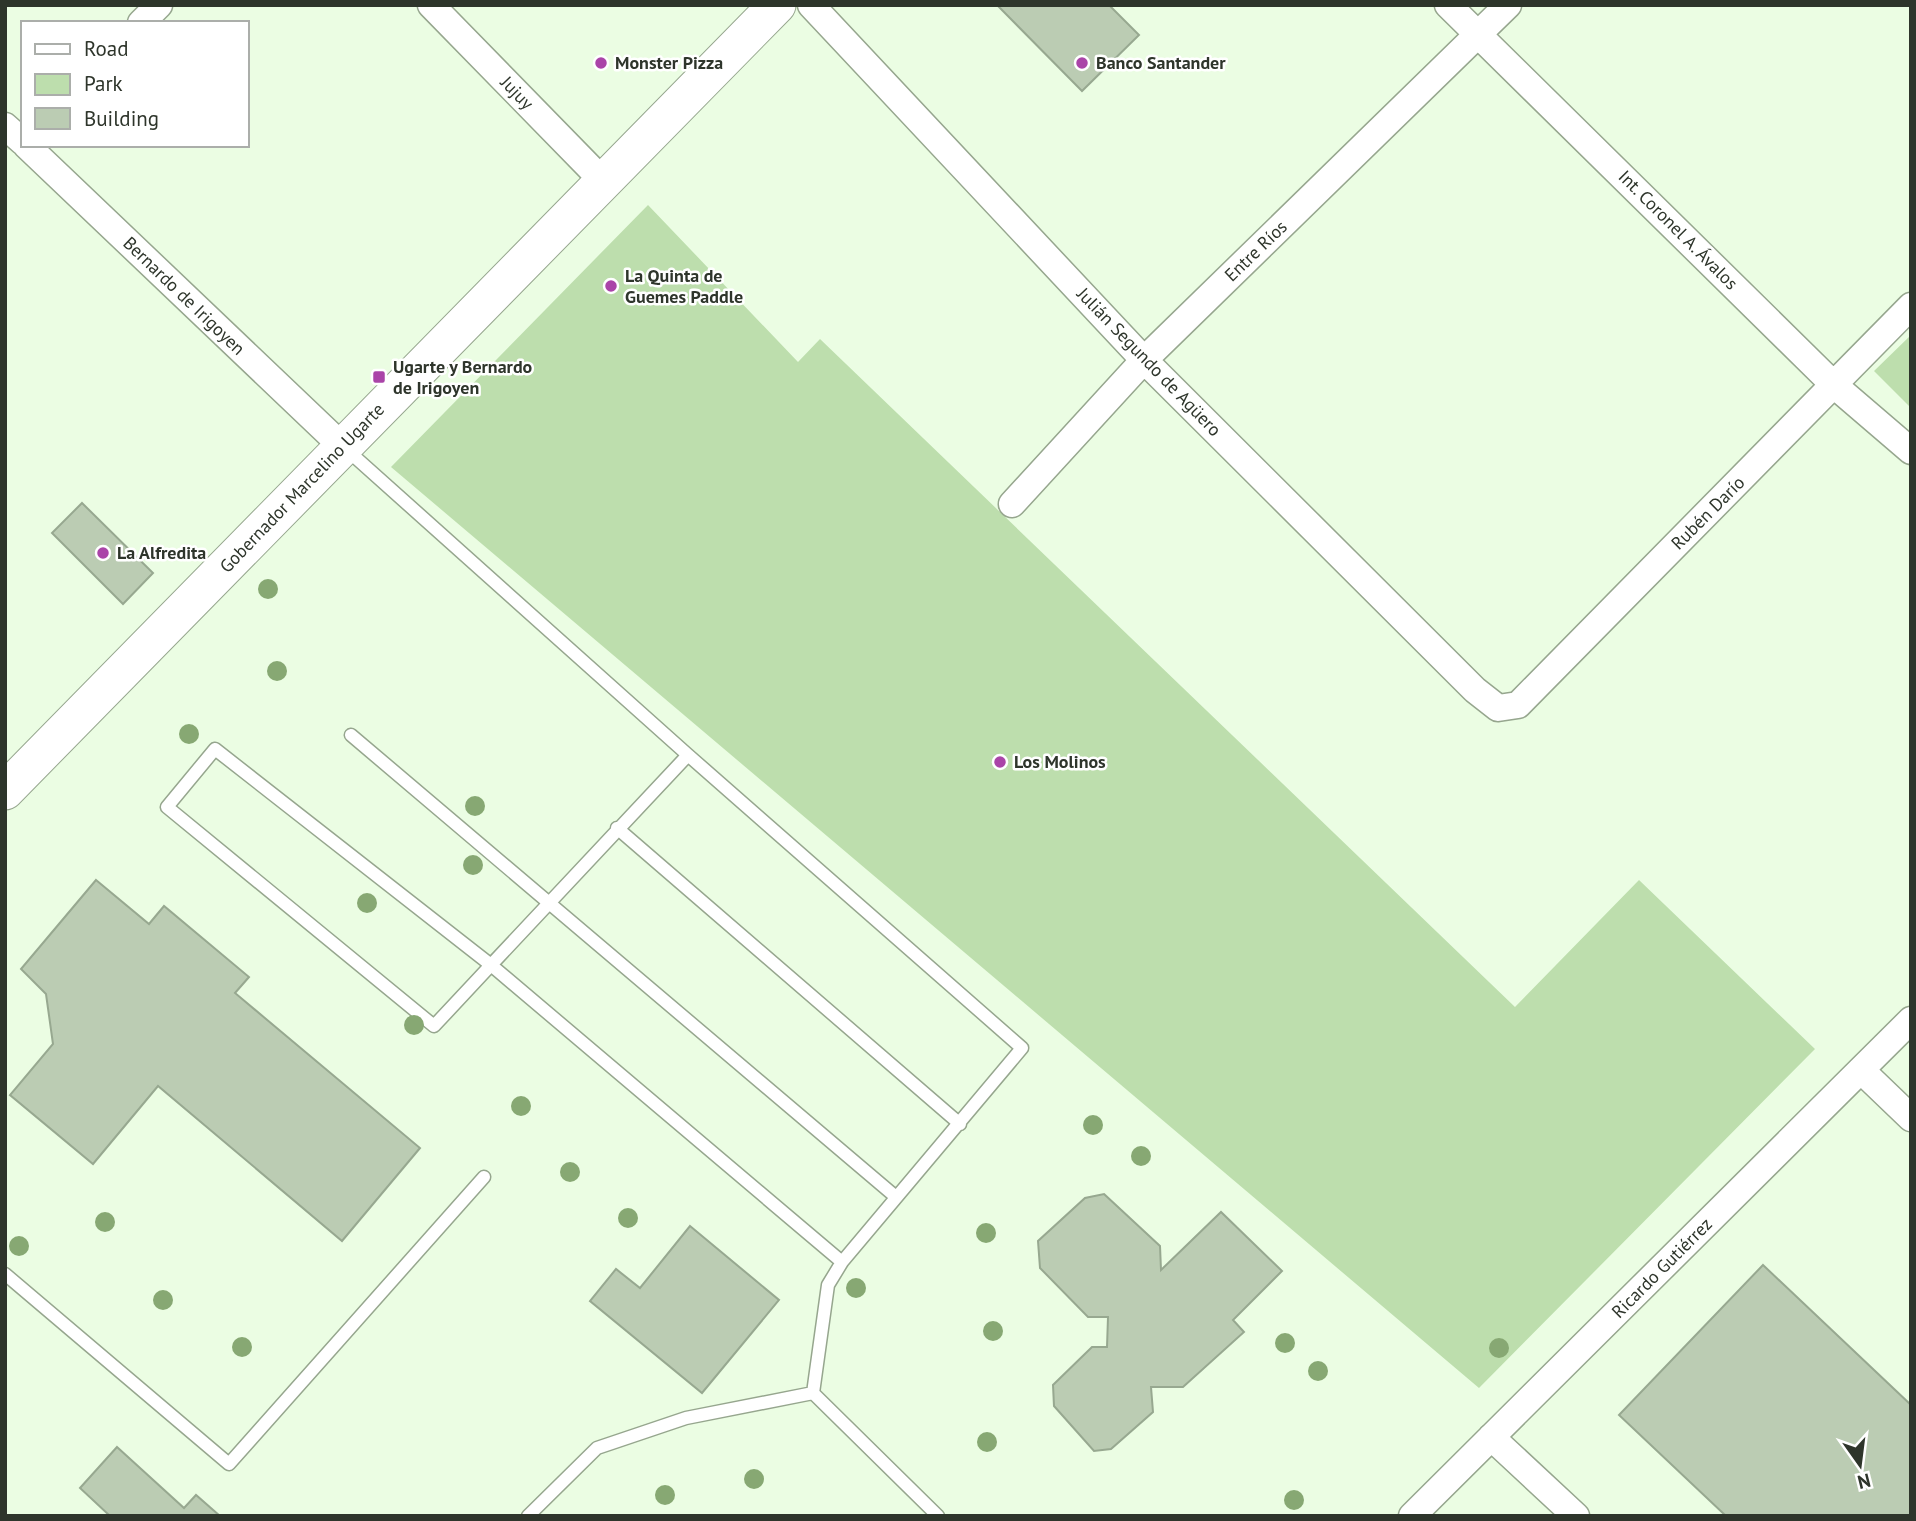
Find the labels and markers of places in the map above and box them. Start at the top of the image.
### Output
place label: Monster Pizza [615,51,723,74]
place label: Banco Santander [1096,51,1226,74]
marker: Monster Pizza [593,55,609,71]
marker: Banco Santander [1074,55,1090,71]
place label: La Quinta de Guemes Paddle [625,264,743,308]
marker: La Quinta de Guemes Paddle [603,278,619,294]
place label: Ugarte y Bernardo de Irigoyen [393,355,533,399]
marker: Ugarte y Bernardo de Irigoyen [371,369,387,385]
place label: La Alfredita [117,541,206,564]
marker: La Alfredita [95,545,111,561]
place label: Los Molinos [1014,750,1106,773]
marker: Los Molinos [992,754,1008,770]

